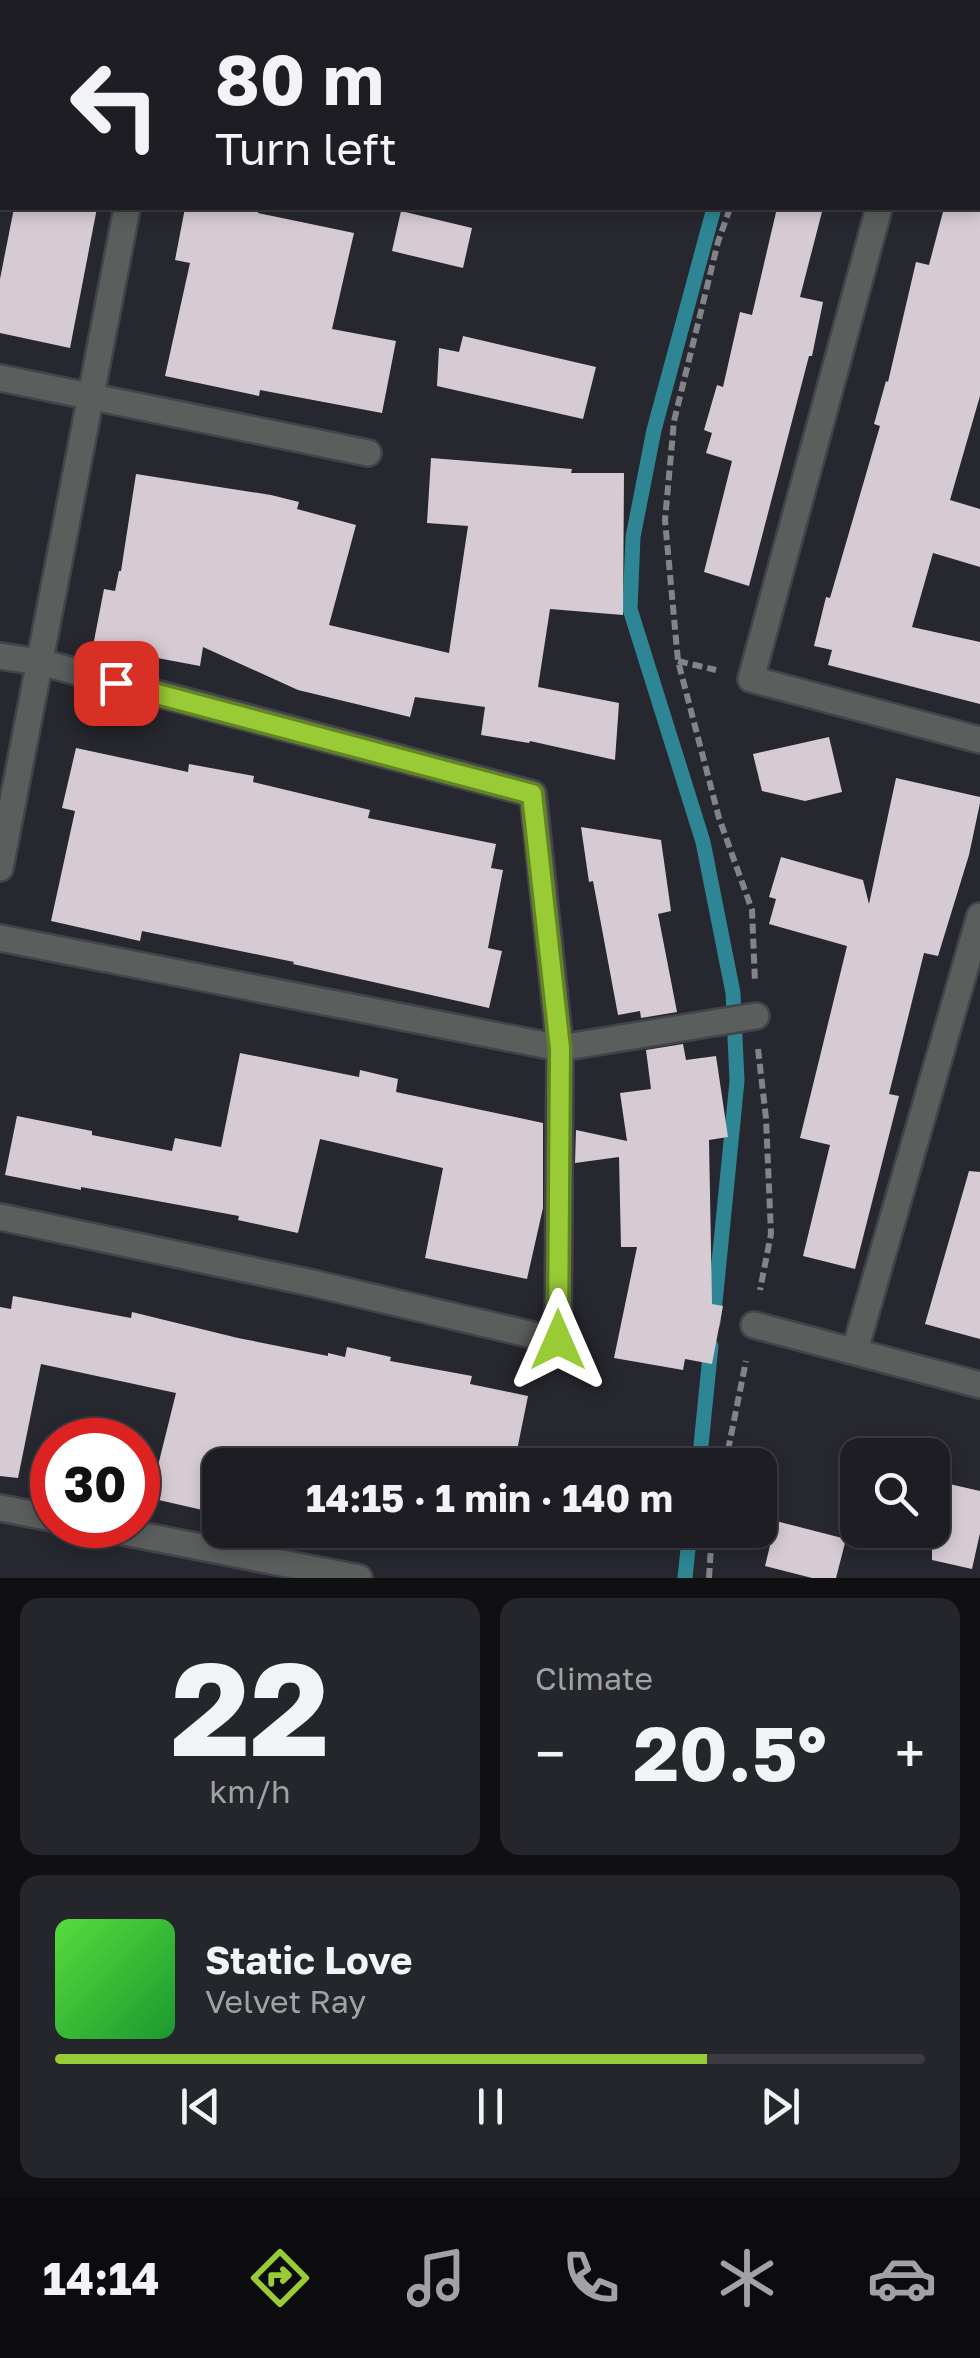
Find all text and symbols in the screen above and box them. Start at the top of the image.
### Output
text: 80 m [215,36,384,120]
icon: left [50,40,180,170]
text: Turn left [215,121,397,175]
pin [74,641,159,726]
icon: arrive [89,656,144,711]
position arrow [506,1288,610,1392]
speed limit sign: 30 [30,1418,160,1548]
map controls [840,1438,950,1548]
button: search [840,1438,950,1548]
text: 14:15 · 1 min · 140 m [306,1475,673,1520]
text: 22 [171,1629,329,1785]
text: Climate [535,1659,653,1697]
text: 20.5° [633,1707,827,1798]
text: − [535,1720,565,1786]
text: + [895,1720,925,1786]
text: km/h [209,1772,291,1810]
text: Static Love [205,1937,412,1982]
text: Velvet Ray [205,1982,366,2020]
icon: previous [173,2079,228,2134]
icon: pause [463,2079,518,2134]
icon: next [753,2079,808,2134]
icon: directions [245,2243,315,2313]
icon: music [401,2243,471,2313]
icon: phone [556,2243,626,2313]
icon: climate [712,2243,782,2313]
icon: car [867,2243,937,2313]
text: 14:14 [43,2251,160,2305]

